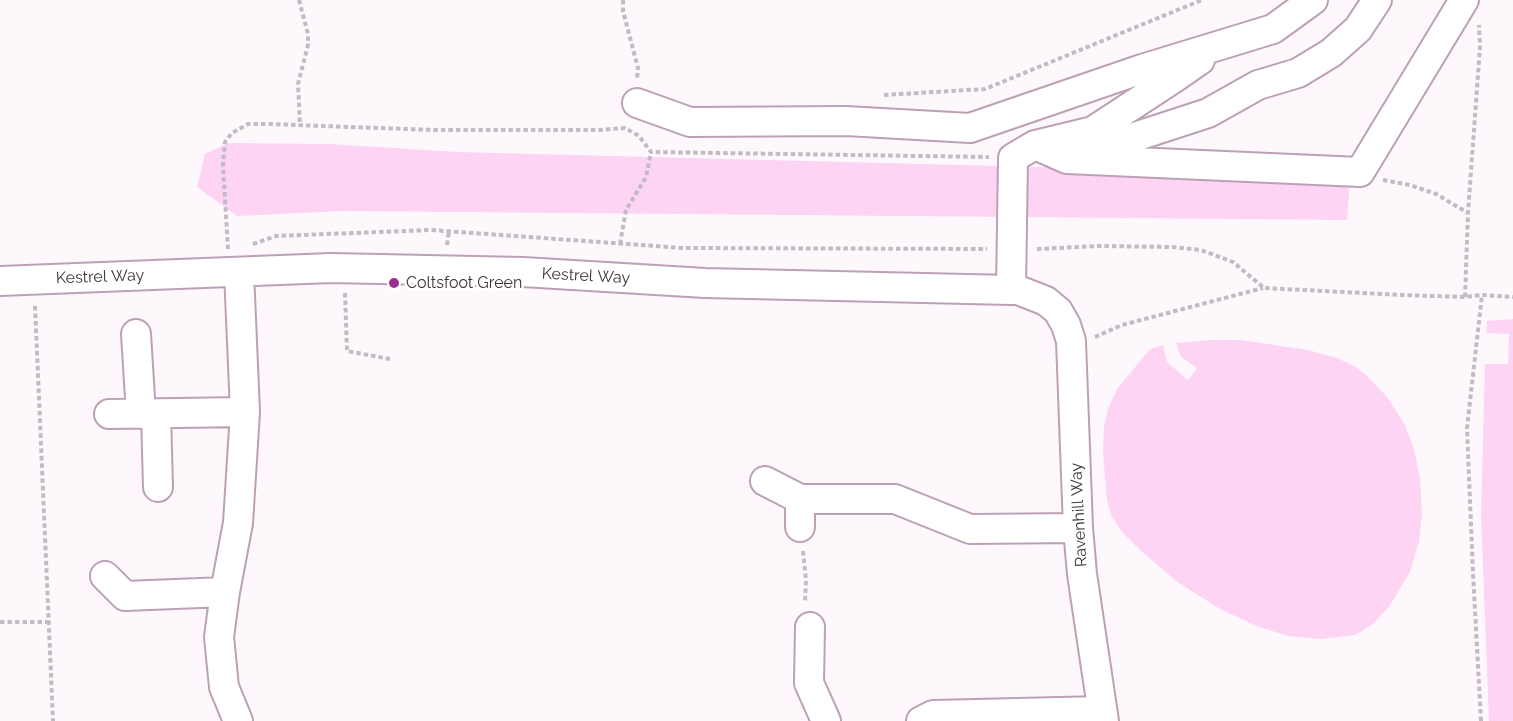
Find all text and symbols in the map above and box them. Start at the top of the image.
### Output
street label: Kestrel Way [541,264,631,288]
street label: Kestrel Way [55,266,145,288]
place label: Coltsfoot Green [406,273,522,293]
marker: Coltsfoot Green [387,276,401,290]
street label: Ravenhill Way [1067,462,1091,568]

